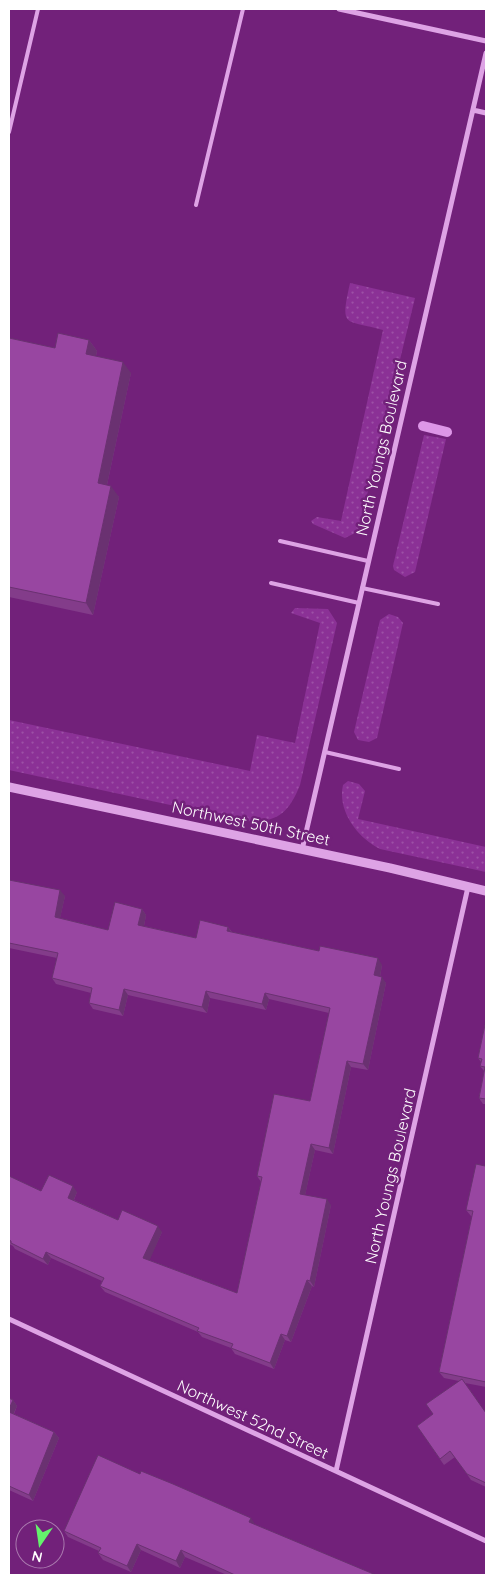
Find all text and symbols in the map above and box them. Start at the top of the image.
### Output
street label: North Youngs Boulevard [351,358,411,538]
street label: Northwest 50th Street [170,796,332,850]
street label: North Youngs Boulevard [360,1086,420,1266]
street label: Northwest 52nd Street [174,1375,332,1463]
north arrow [15,1519,65,1569]
text: N [30,1547,44,1567]

